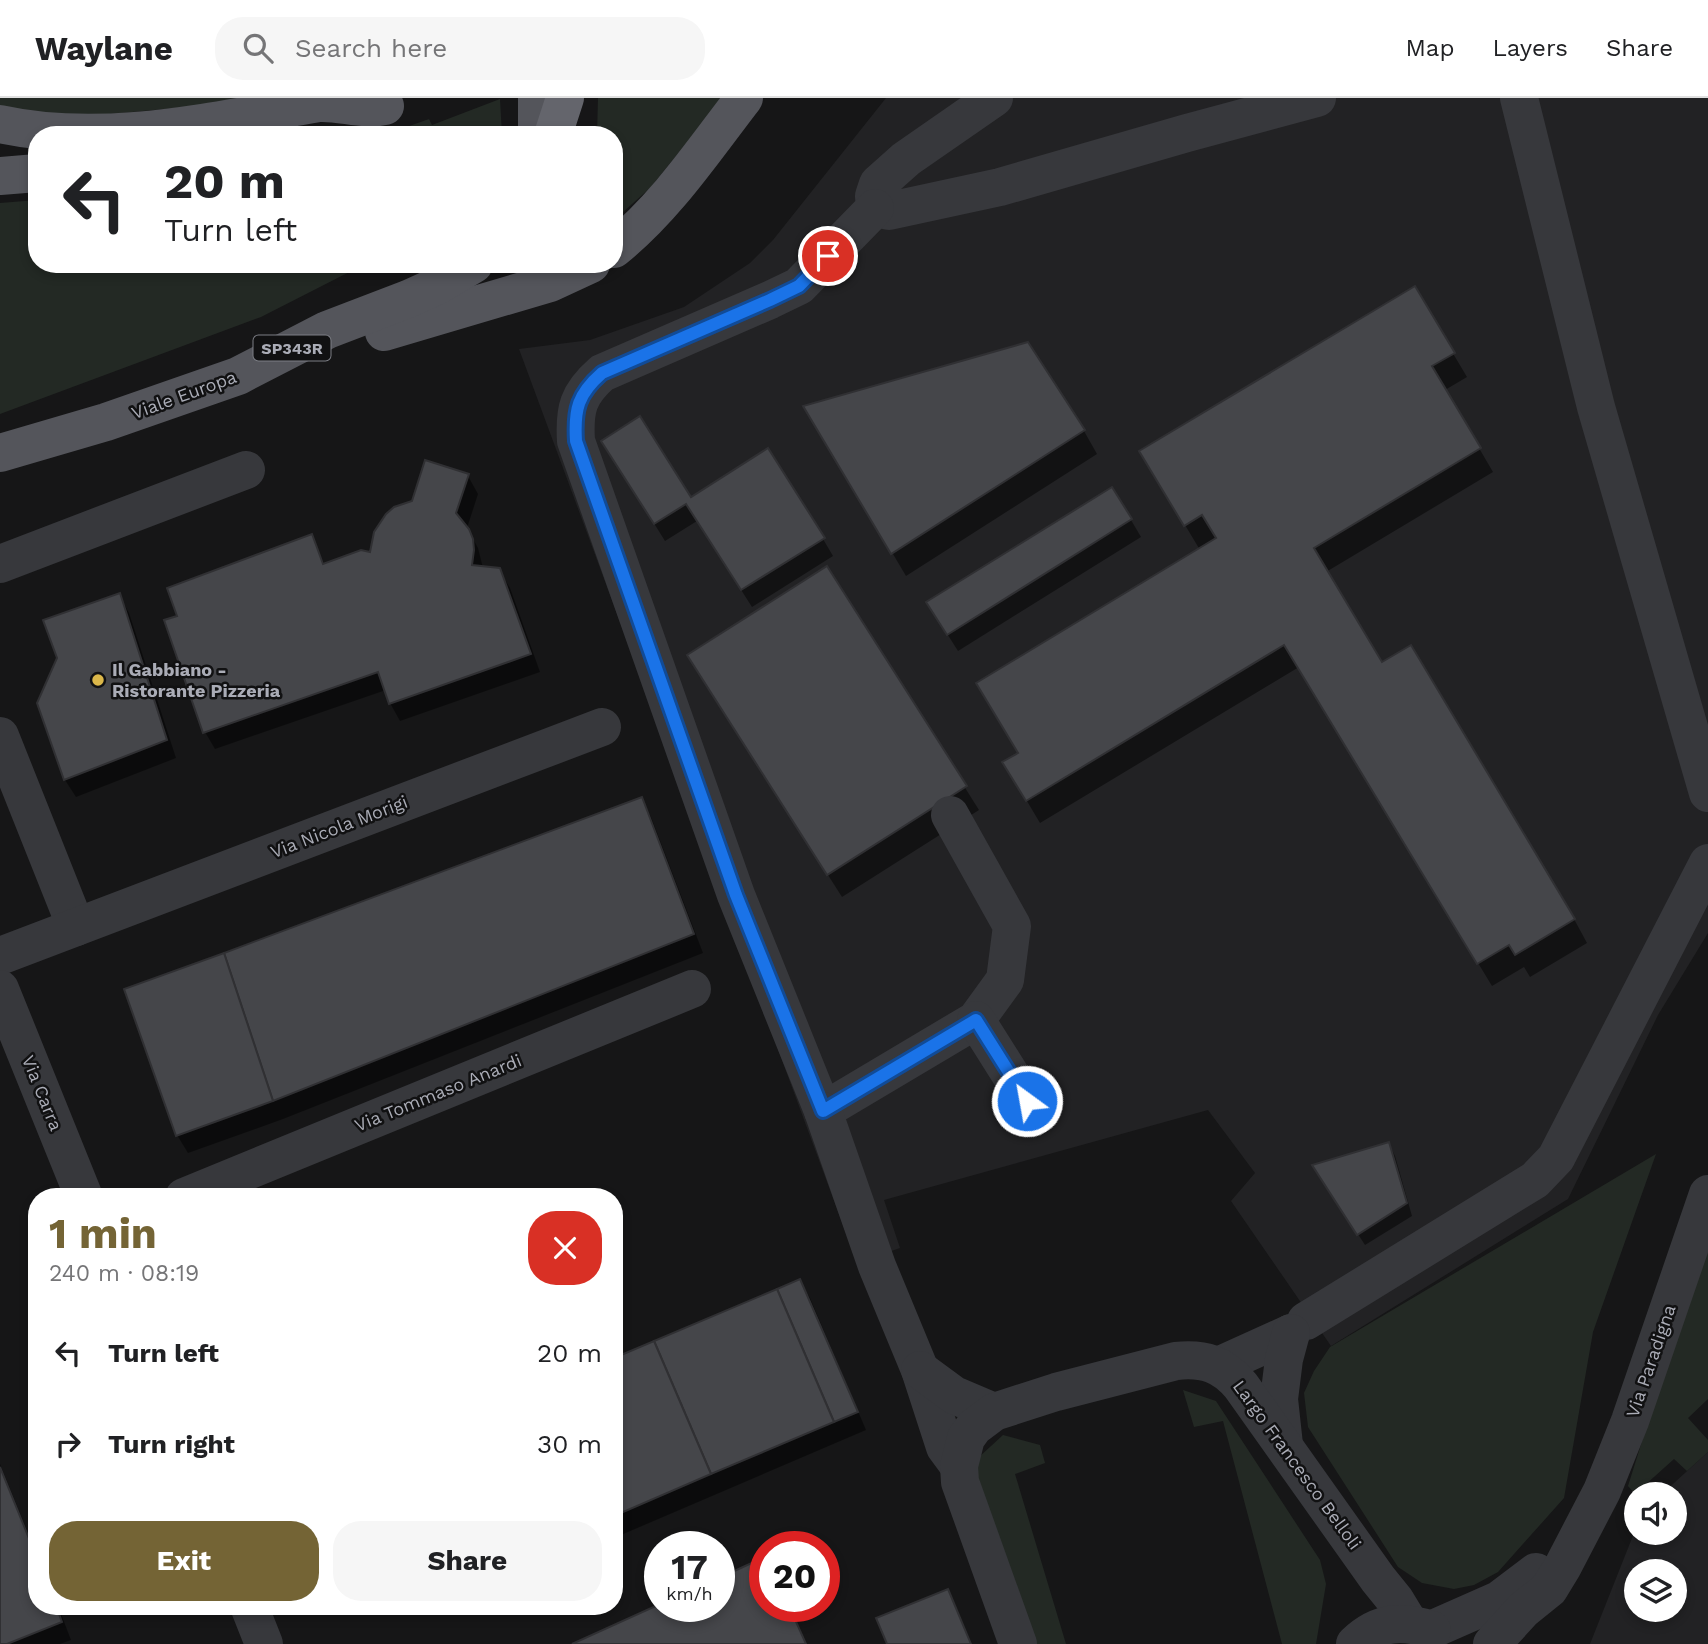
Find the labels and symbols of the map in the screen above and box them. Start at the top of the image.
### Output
pin [798,226,858,286]
road number: SP343R [254,336,330,360]
street label: Viale Europa [128,366,239,423]
place label: Il Gabbiano - Ristorante Pizzeria [112,659,281,701]
marker: Il Gabbiano - Ristorante Pizzeria [90,672,106,688]
street label: Via Nicola Morigi [267,791,410,862]
street label: Via Tommaso Anardi [351,1049,524,1136]
street label: Via Carra [18,1052,67,1134]
position arrow [990,1064,1064,1138]
street label: Via Paradigna [1621,1302,1680,1420]
street label: Largo Francesco Belloli [1229,1376,1366,1553]
speed limit sign: 20 [749,1531,840,1622]

